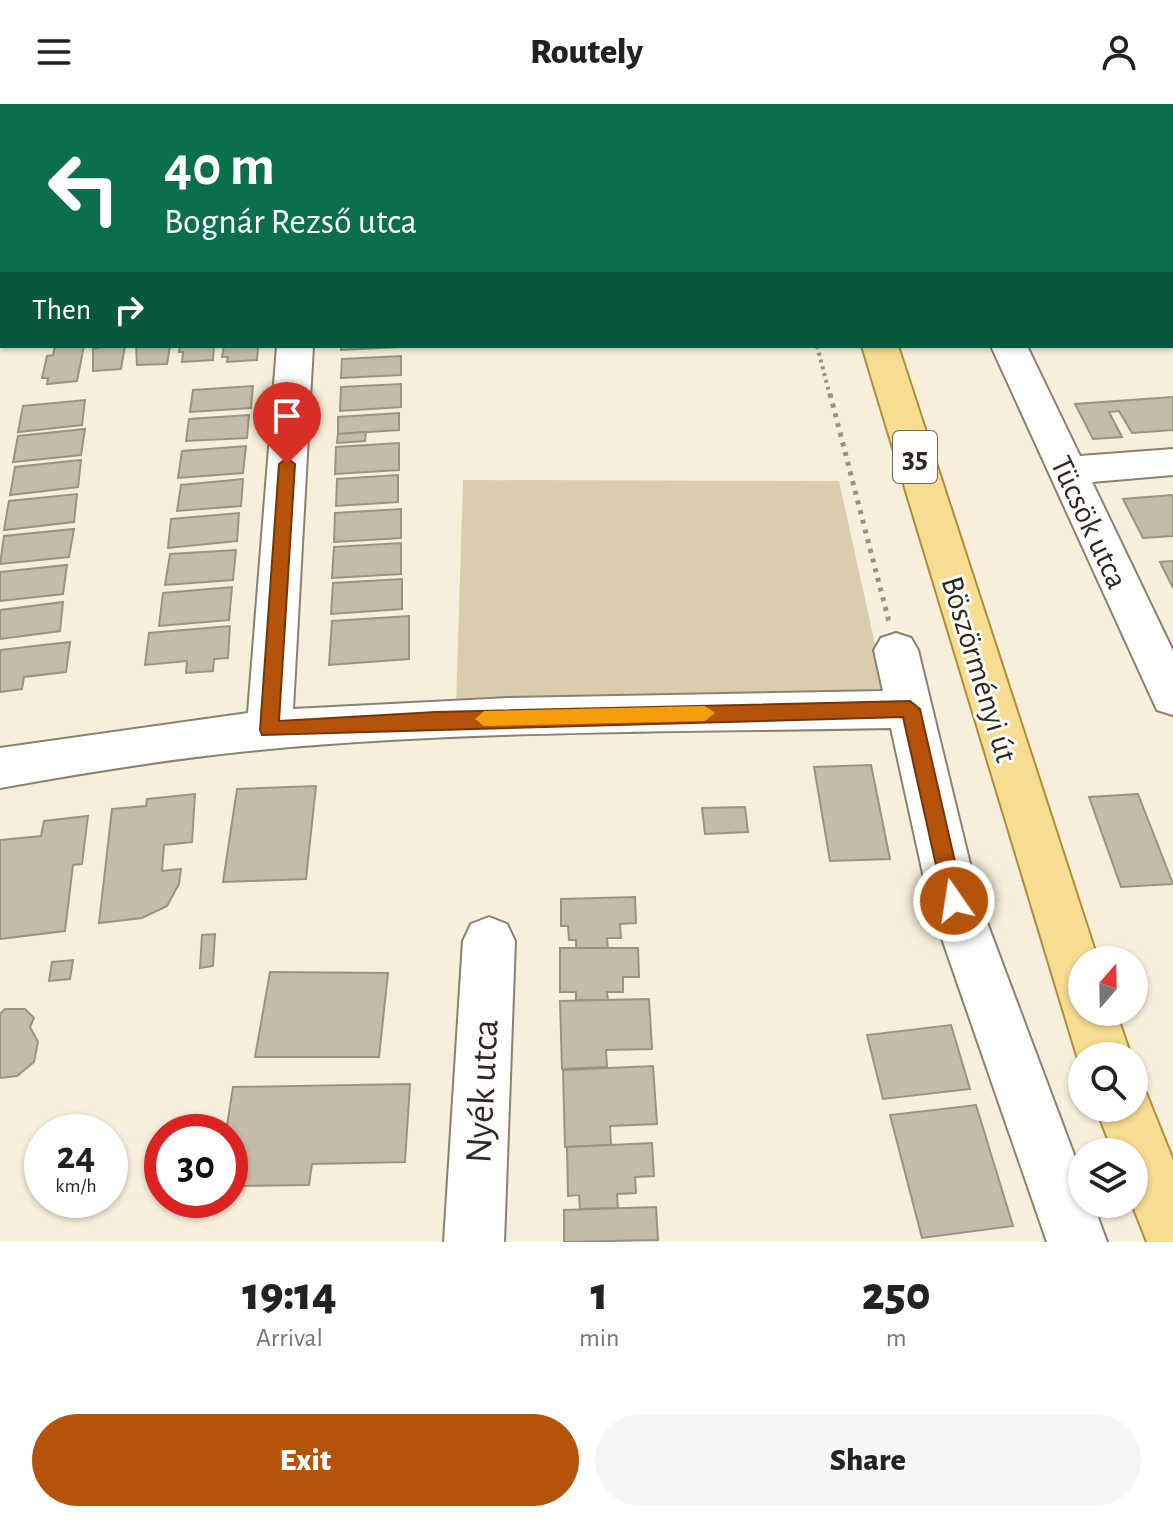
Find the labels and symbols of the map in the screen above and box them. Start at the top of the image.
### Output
pin [253,382,321,464]
road number: 35 [893,431,937,483]
street label: Tücsök utca [1045,451,1134,594]
street label: Böszörményi út [936,573,1022,766]
position arrow [912,859,996,943]
north arrow [1068,946,1148,1026]
street label: Nyék utca [460,1018,506,1164]
speed limit sign: 30 [144,1114,248,1218]

